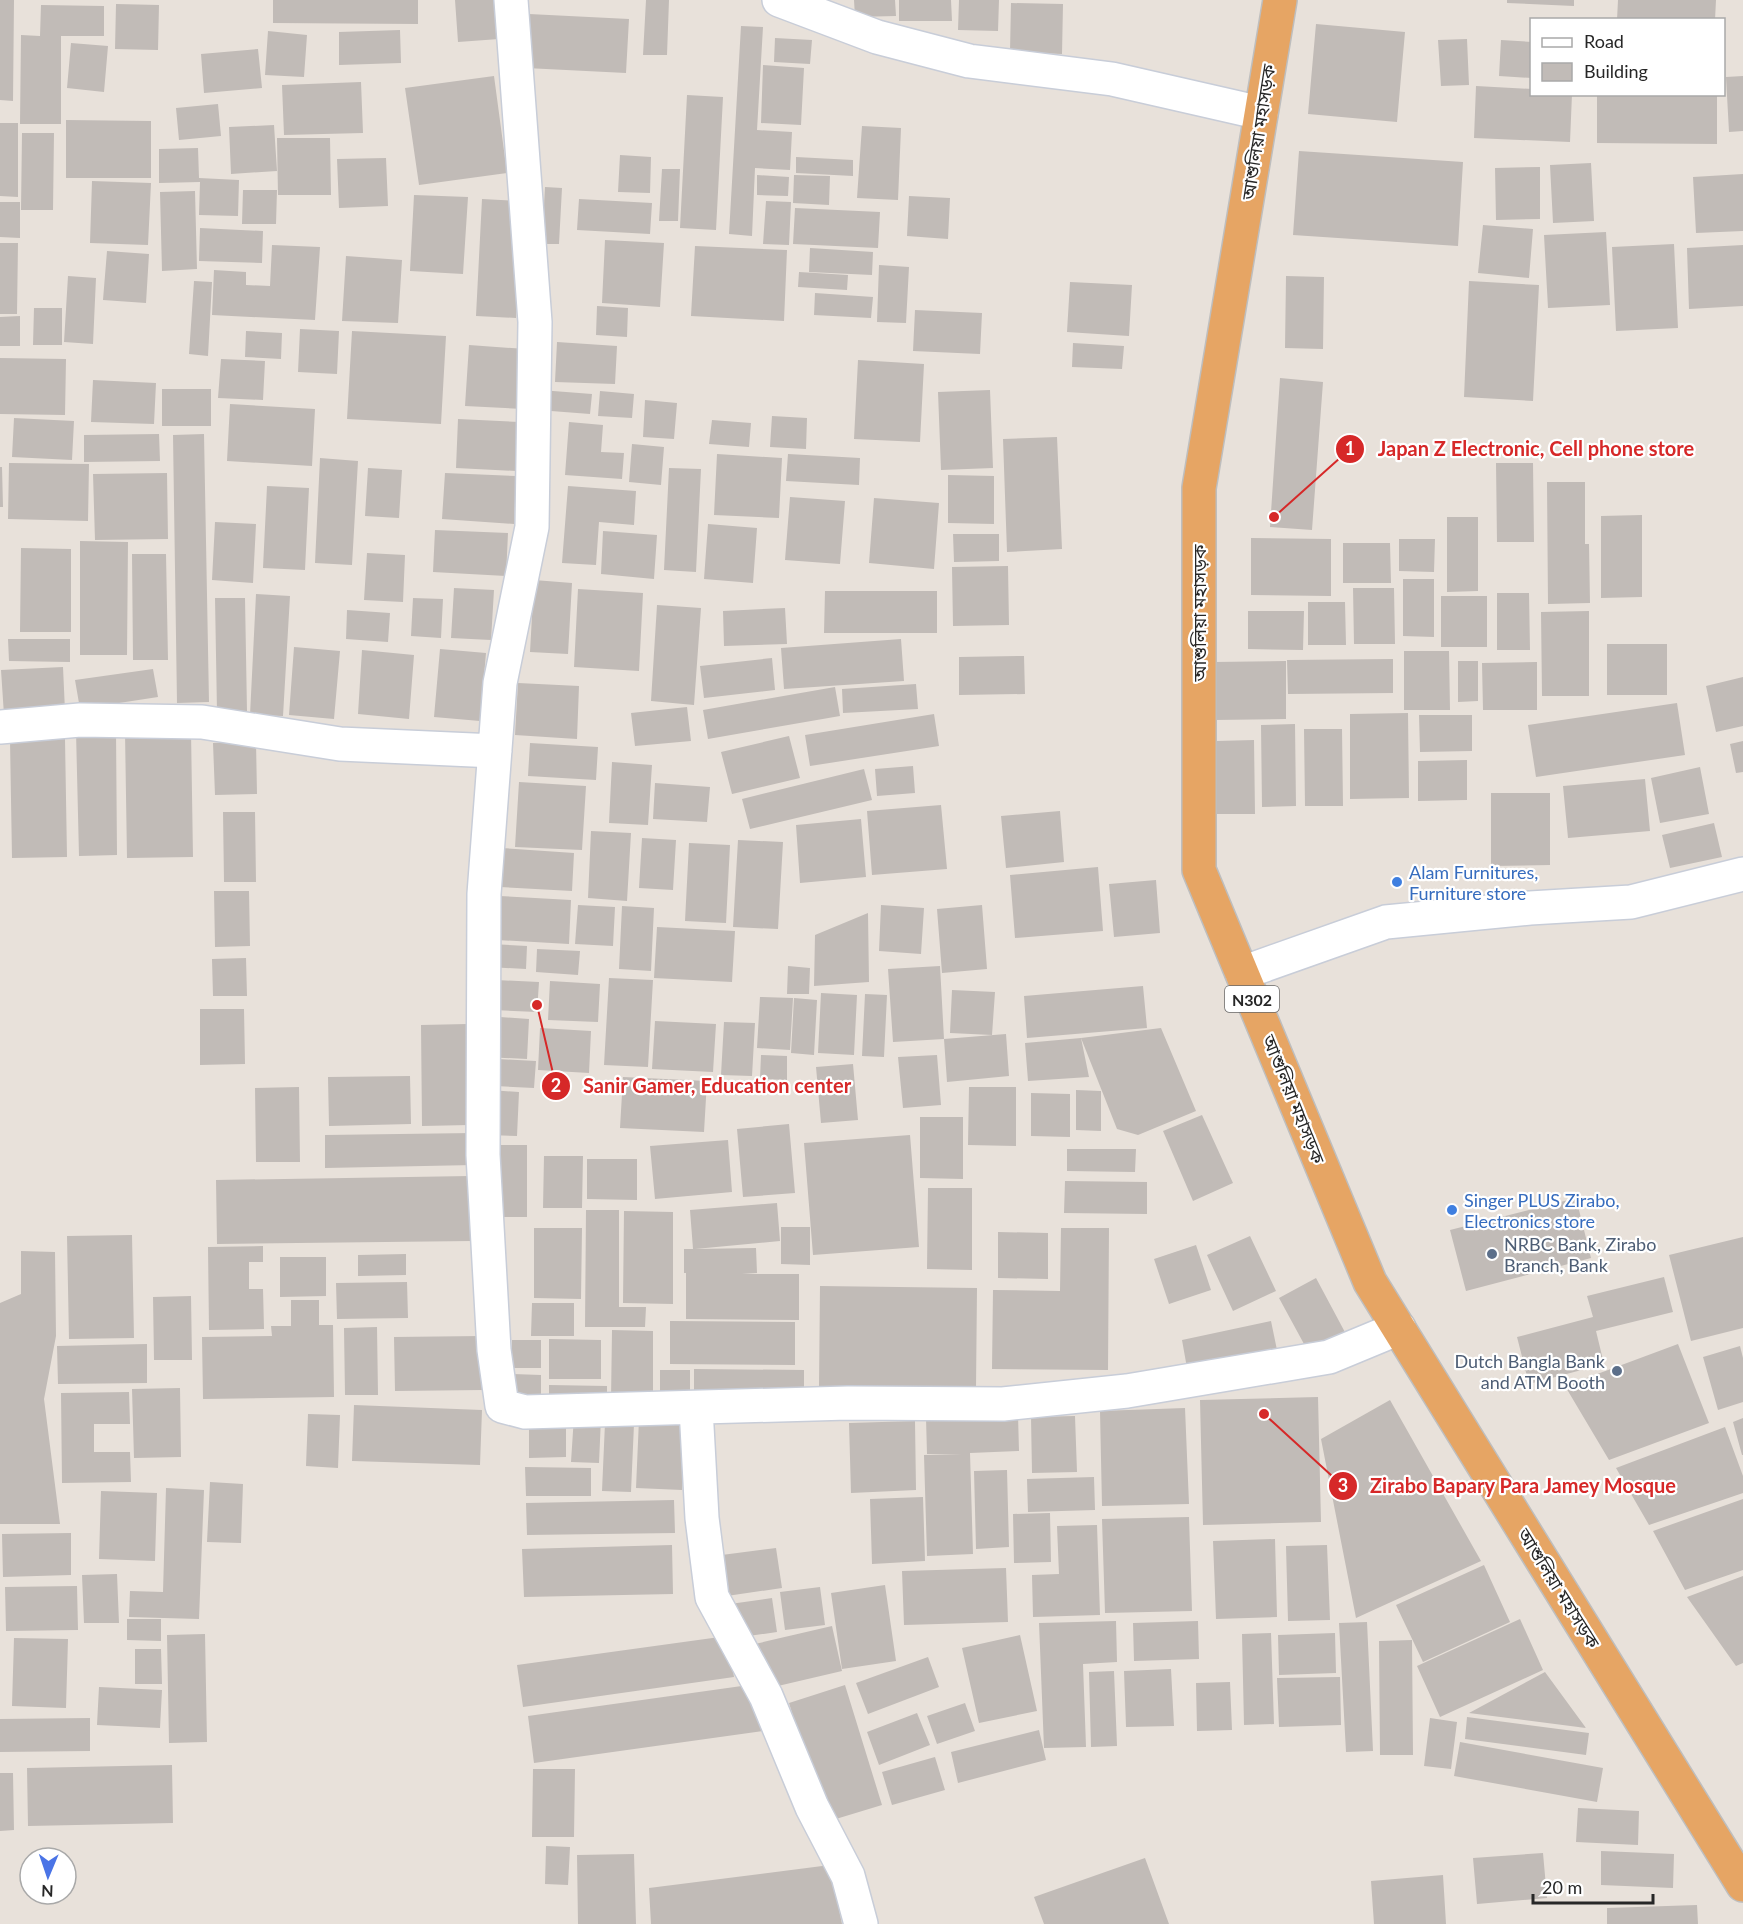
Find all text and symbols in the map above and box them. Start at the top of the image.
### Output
legend [1530,18,1725,96]
text: Road [1584,30,1624,52]
text: Building [1584,60,1648,82]
street label: আশুলিয়া মহাসড়ক [1236,62,1280,202]
callout: Japan Z Electronic, Cell phone store [1335,430,1706,468]
text: Japan Z Electronic, Cell phone store [1378,436,1694,460]
text: 1 [1345,437,1355,459]
street label: আশুলিয়া মহাসড়ক [1188,544,1210,683]
place label: Alam Furnitures, Furniture store [1409,861,1538,904]
marker: Alam Furnitures, Furniture store [1390,875,1404,889]
road number: N302 [1225,986,1279,1012]
street label: আশুলিয়া মহাসড়ক [1258,1030,1330,1167]
callout: Sanir Gamer, Education center [541,1067,863,1105]
text: Sanir Gamer, Education center [583,1073,852,1097]
text: 2 [551,1074,561,1096]
place label: Singer PLUS Zirabo, Electronics store [1464,1189,1620,1232]
marker: Singer PLUS Zirabo, Electronics store [1445,1203,1459,1217]
place label: NRBC Bank, Zirabo Branch, Bank [1504,1233,1656,1276]
marker: NRBC Bank, Zirabo Branch, Bank [1485,1247,1499,1261]
place label: Dutch Bangla Bank and ATM Booth [1454,1350,1606,1393]
marker: Dutch Bangla Bank and ATM Booth [1610,1364,1624,1378]
callout: Zirabo Bapary Para Jamey Mosque [1328,1467,1689,1505]
text: Zirabo Bapary Para Jamey Mosque [1370,1473,1676,1497]
text: 3 [1338,1474,1348,1496]
street label: আশুলিয়া মহাসড়ক [1513,1523,1605,1652]
north arrow [18,1846,78,1906]
scale bar [1533,1867,1653,1905]
text: 20 m [1542,1876,1582,1898]
text: N [41,1882,54,1901]

